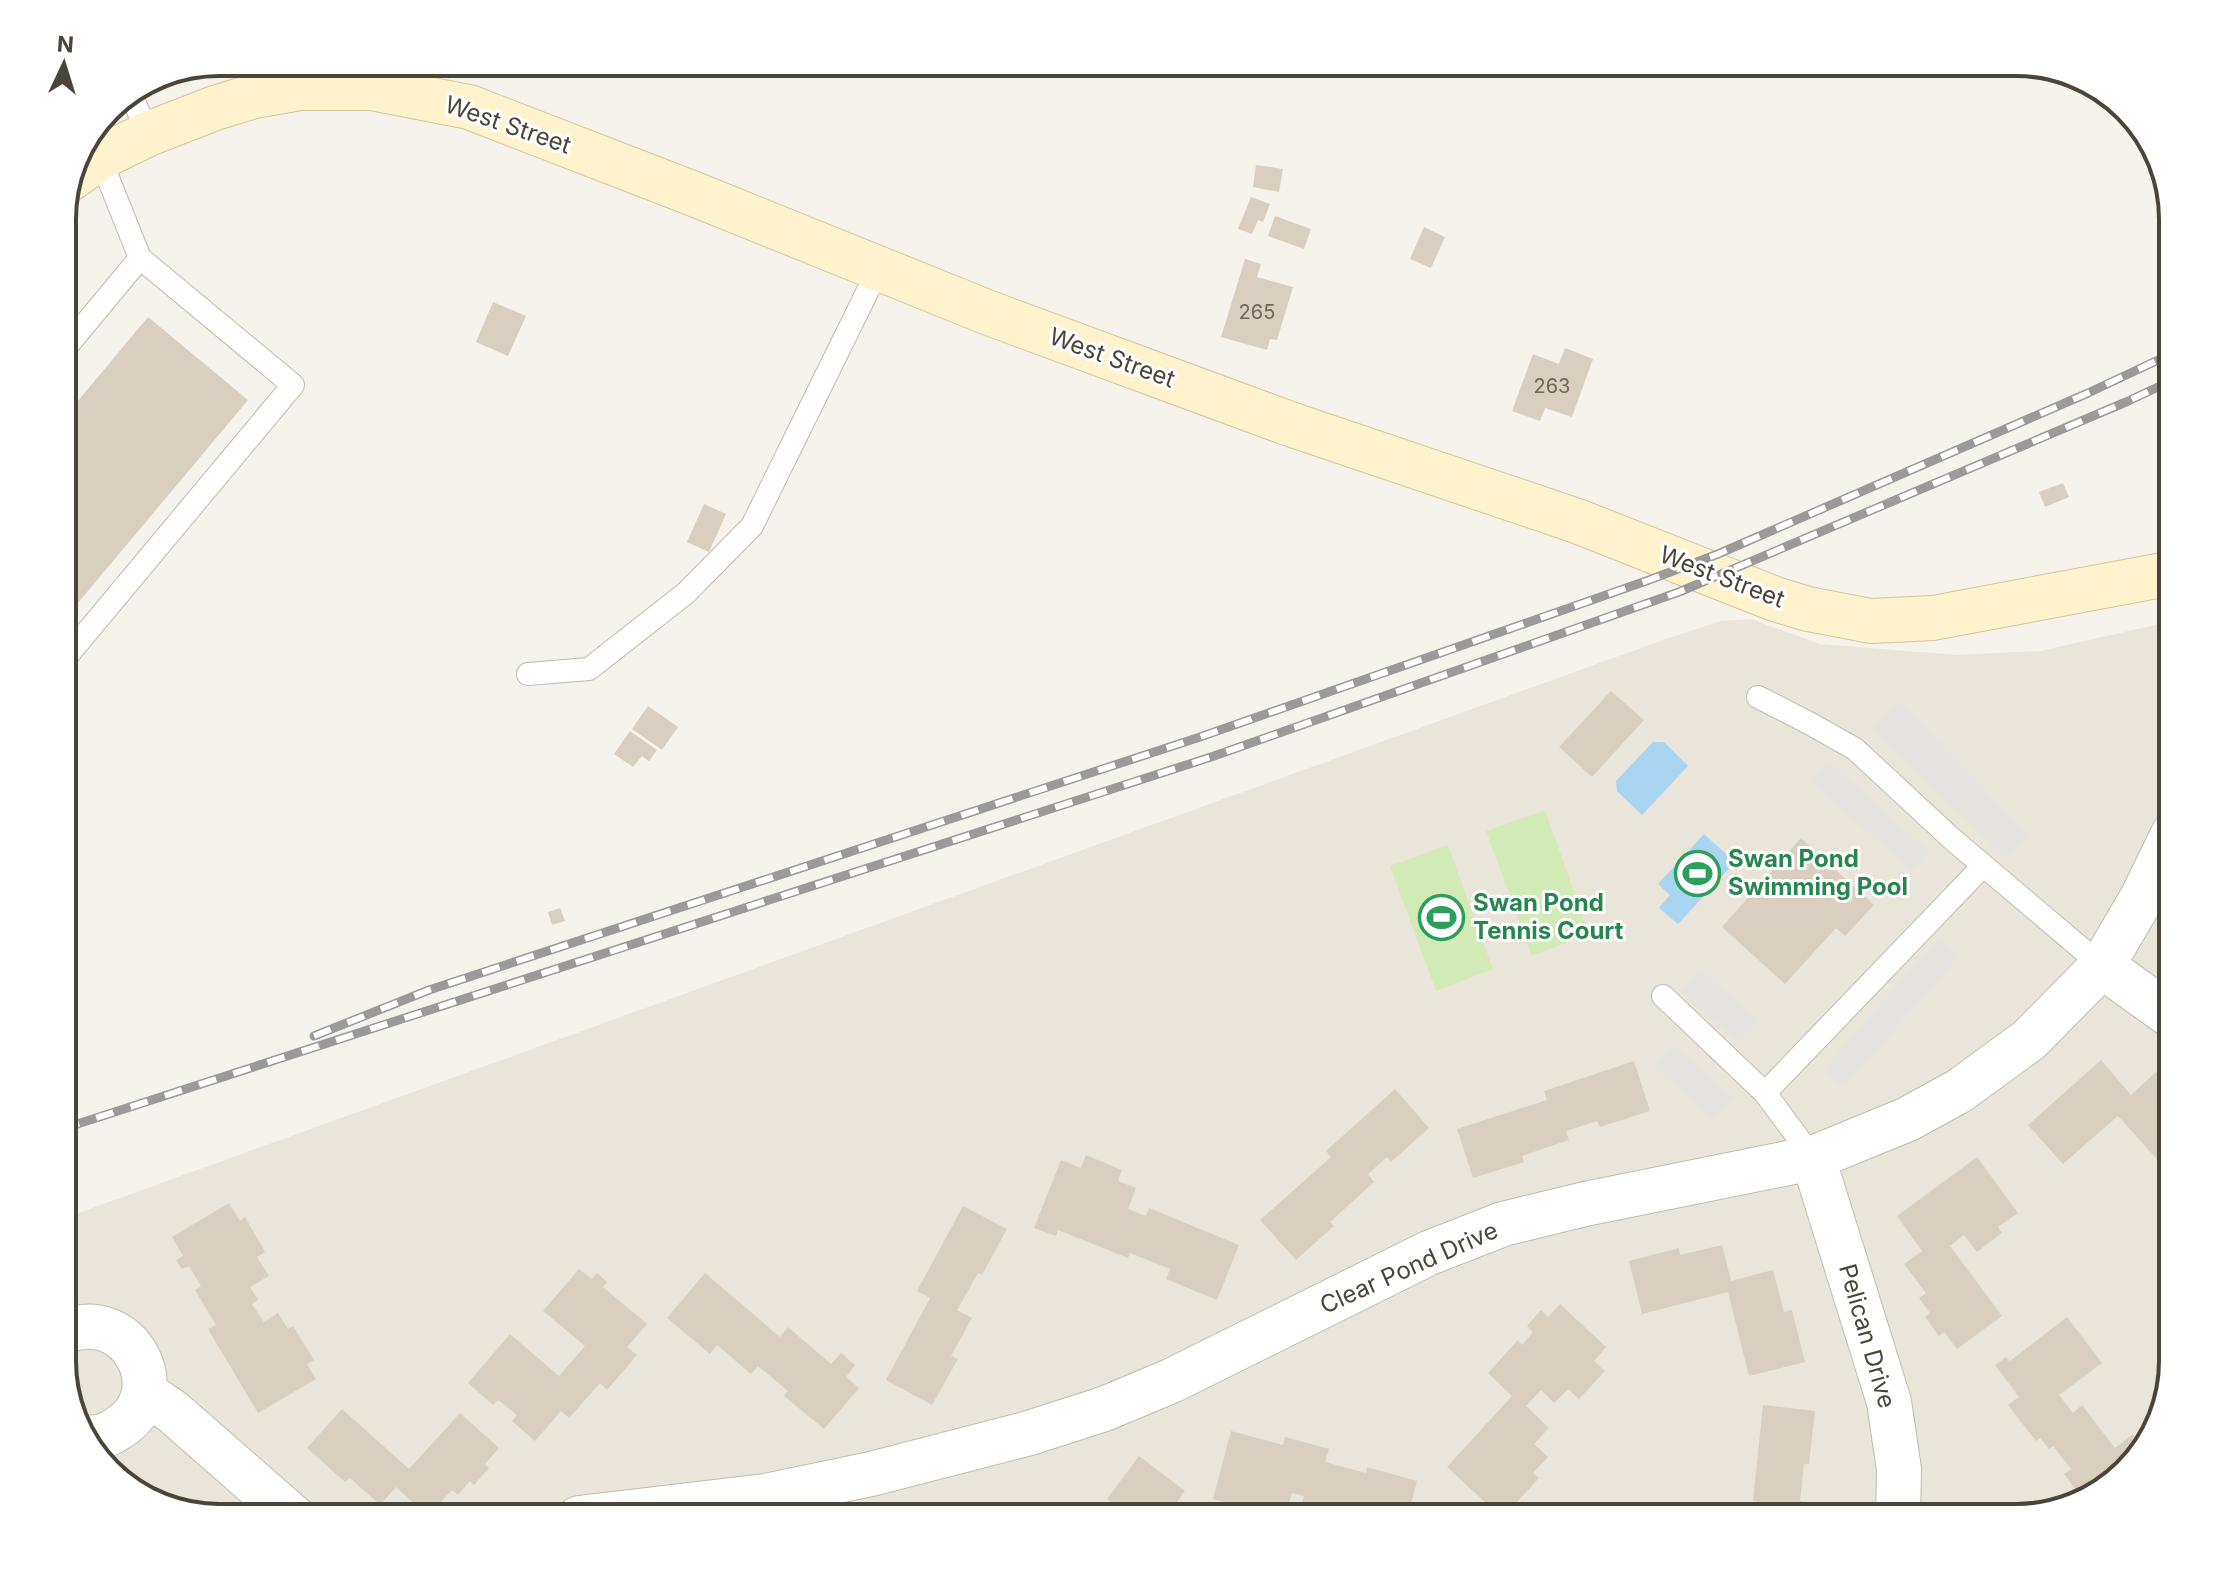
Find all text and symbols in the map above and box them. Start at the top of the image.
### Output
north arrow [24,24,104,104]
text: N [56,30,75,58]
street label: West Street [441,89,575,160]
house number: 265 [1239,300,1275,324]
street label: West Street [1045,321,1179,394]
house number: 263 [1534,374,1570,398]
street label: West Street [1656,539,1789,614]
place label: Swan Pond Swimming Pool [1728,844,1908,901]
sports icon: Swan Pond Swimming Pool [1673,849,1721,897]
place label: Swan Pond Tennis Court [1473,888,1624,945]
sports icon: Swan Pond Tennis Court [1418,893,1466,941]
street label: Clear Pond Drive [1315,1215,1502,1320]
street label: Pelican Drive [1833,1260,1902,1411]

